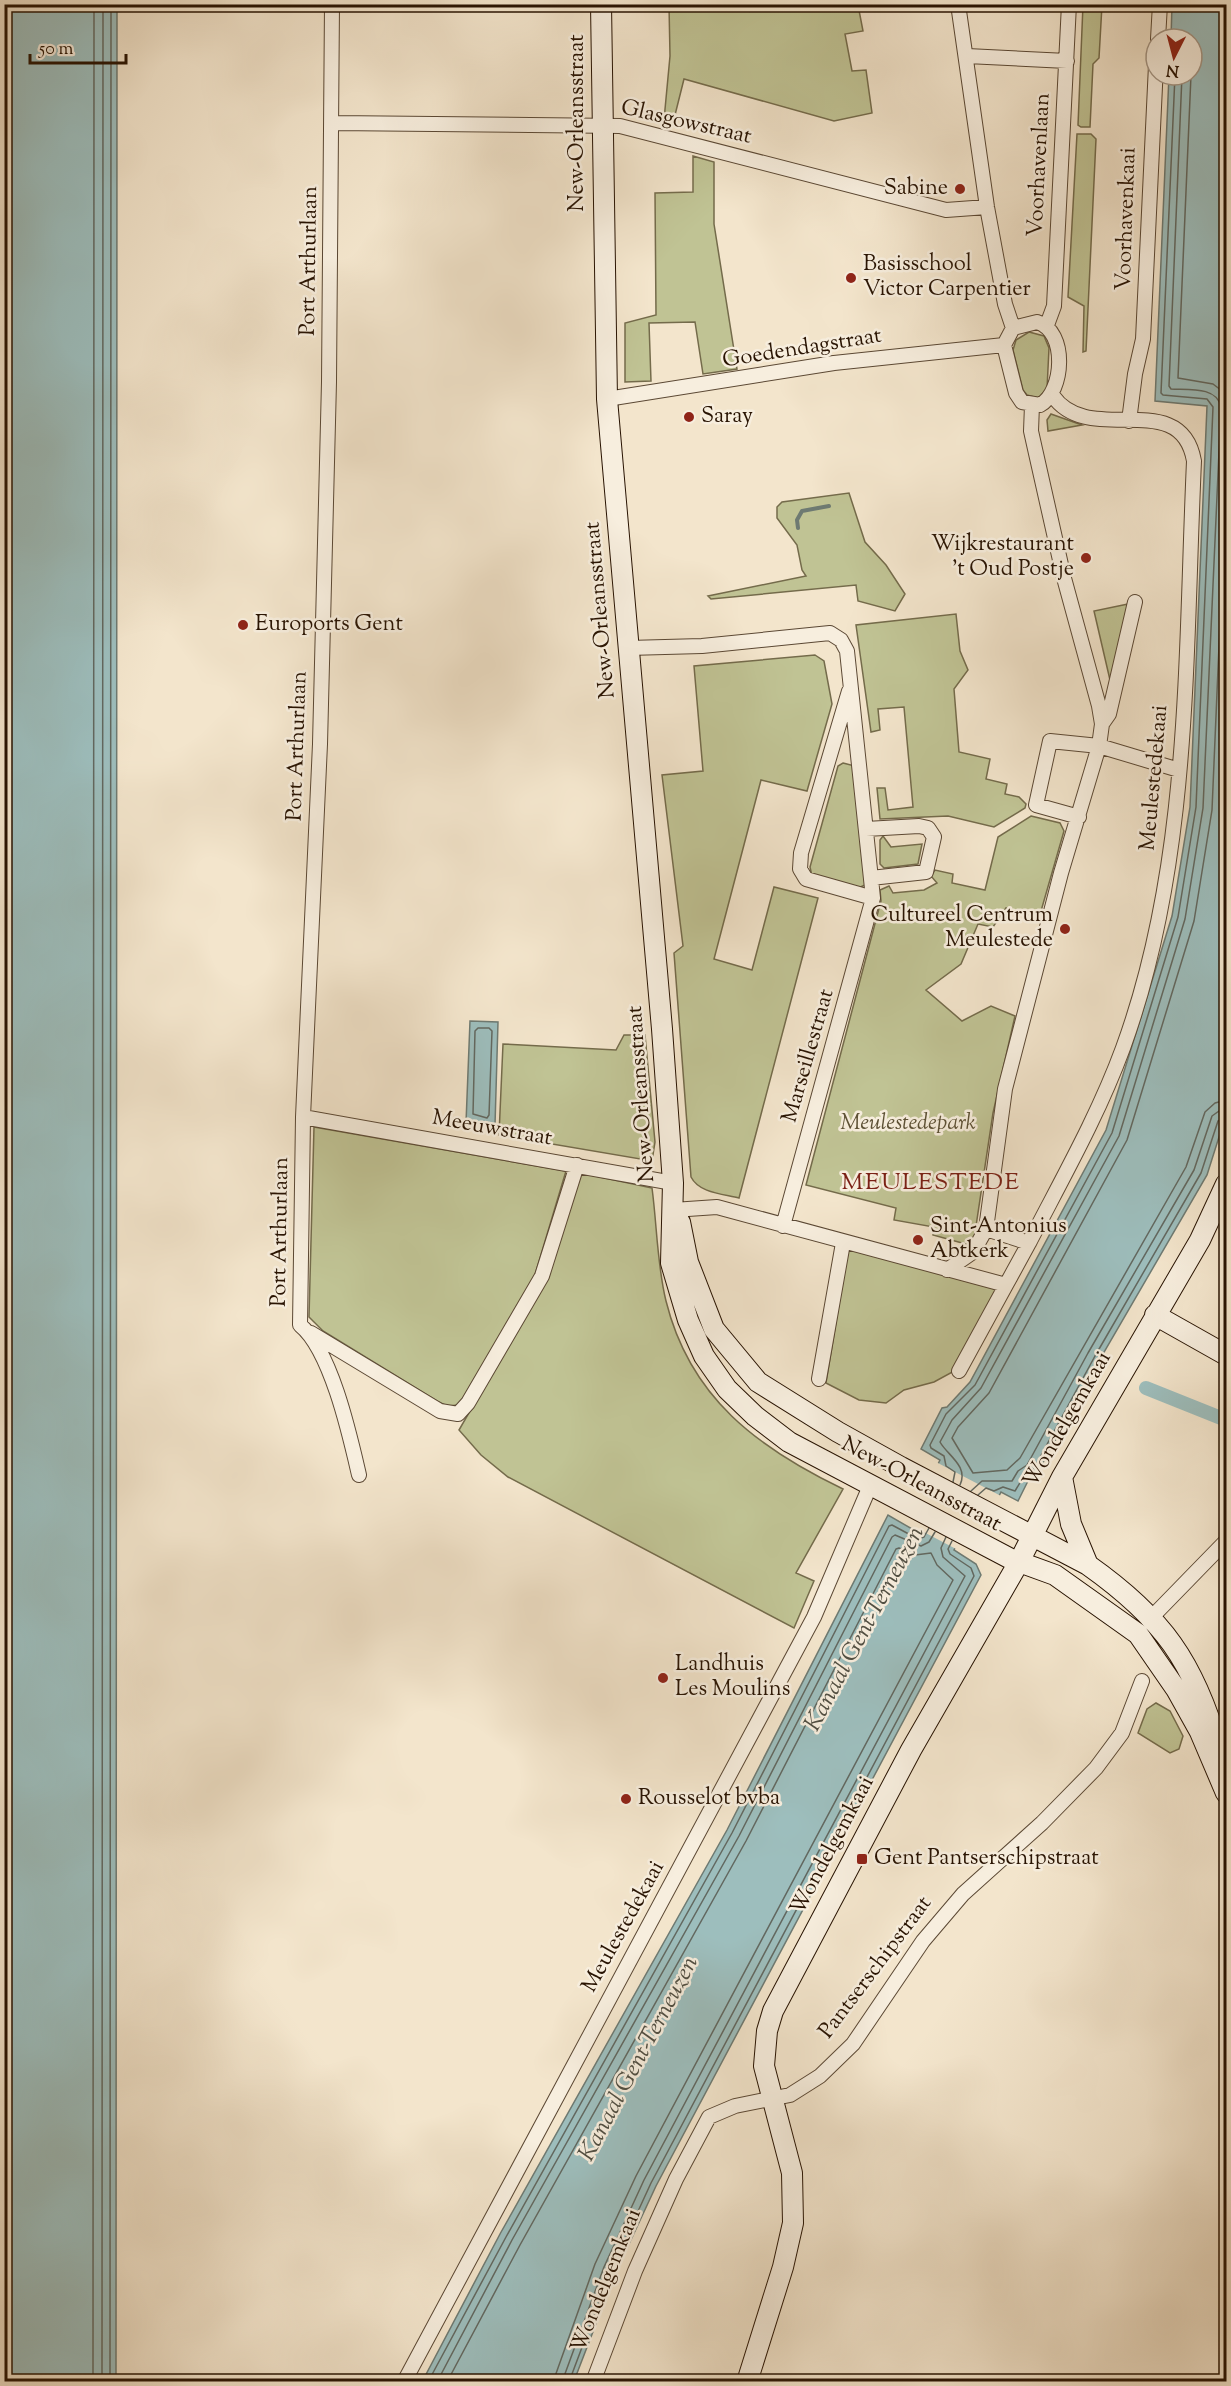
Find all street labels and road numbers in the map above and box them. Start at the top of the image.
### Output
street label: New-Orleansstraat [562,34,594,212]
street label: Glasgowstraat [617,92,755,154]
street label: Voorhavenlaan [1020,92,1060,238]
street label: Voorhavenkaai [1109,147,1145,291]
street label: Port Arthurlaan [293,186,327,336]
street label: Goedendagstraat [720,321,884,377]
street label: New-Orleansstraat [577,520,625,700]
street label: Port Arthurlaan [279,670,317,822]
street label: Meulestedekaai [1133,704,1177,852]
street label: Marseillestraat [775,985,843,1127]
street label: New-Orleansstraat [620,1004,664,1184]
street label: Meeuwstraat [429,1103,555,1155]
street label: Port Arthurlaan [264,1157,298,1307]
street label: Wondelgemkaai [1016,1346,1120,1494]
street label: New-Orleansstraat [835,1429,1007,1541]
street label: Wondelgemkaai [783,1771,883,1921]
street label: Meulestedekaai [575,1855,673,1999]
street label: Pantserschipstraat [812,1890,941,2046]
street label: Wondelgemkaai [564,2204,650,2358]

